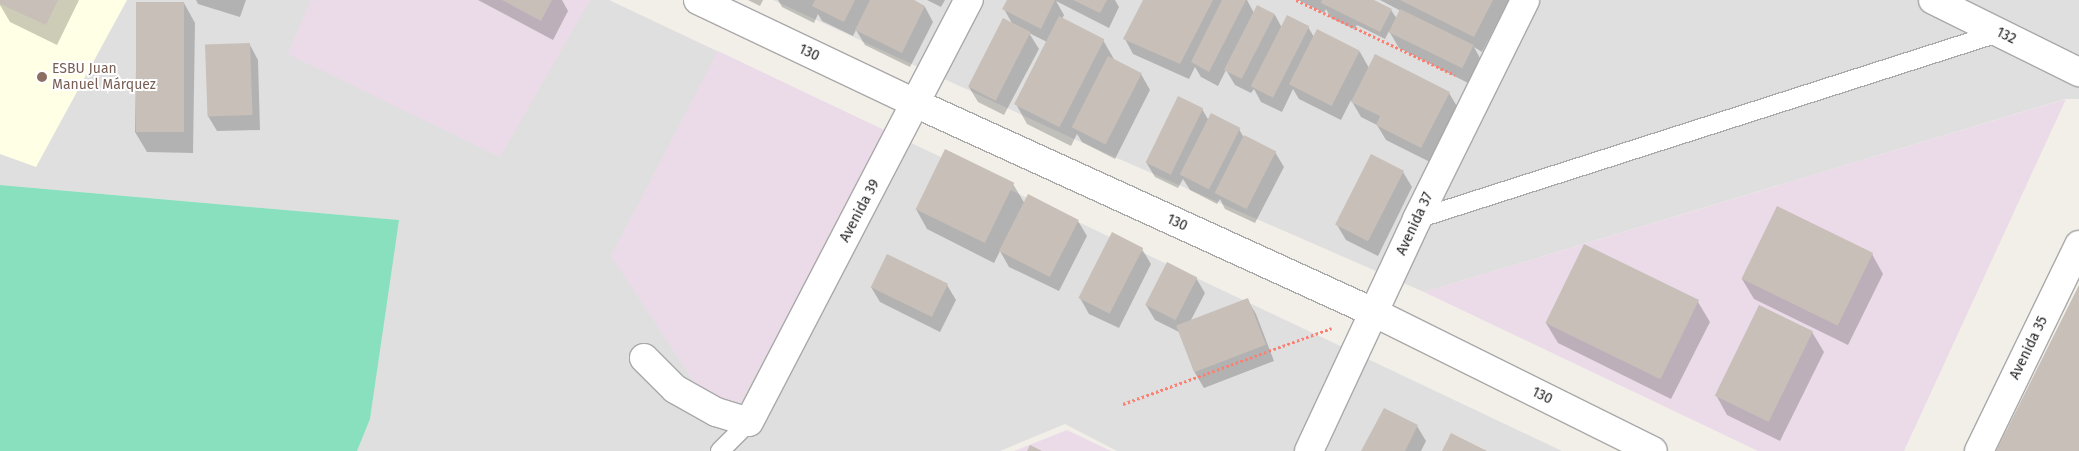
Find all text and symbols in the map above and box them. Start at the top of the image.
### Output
street label: 132 [1993,24,2019,48]
street label: 130 [796,41,822,65]
place label: ESBU Juan Manuel Márquez [52,61,156,94]
marker: ESBU Juan Manuel Márquez [36,71,48,83]
street label: Avenida 39 [837,177,883,245]
street label: Avenida 37 [1393,190,1437,258]
street label: 130 [1164,211,1190,235]
street label: Avenida 35 [2006,314,2052,382]
street label: 130 [1529,384,1555,408]

